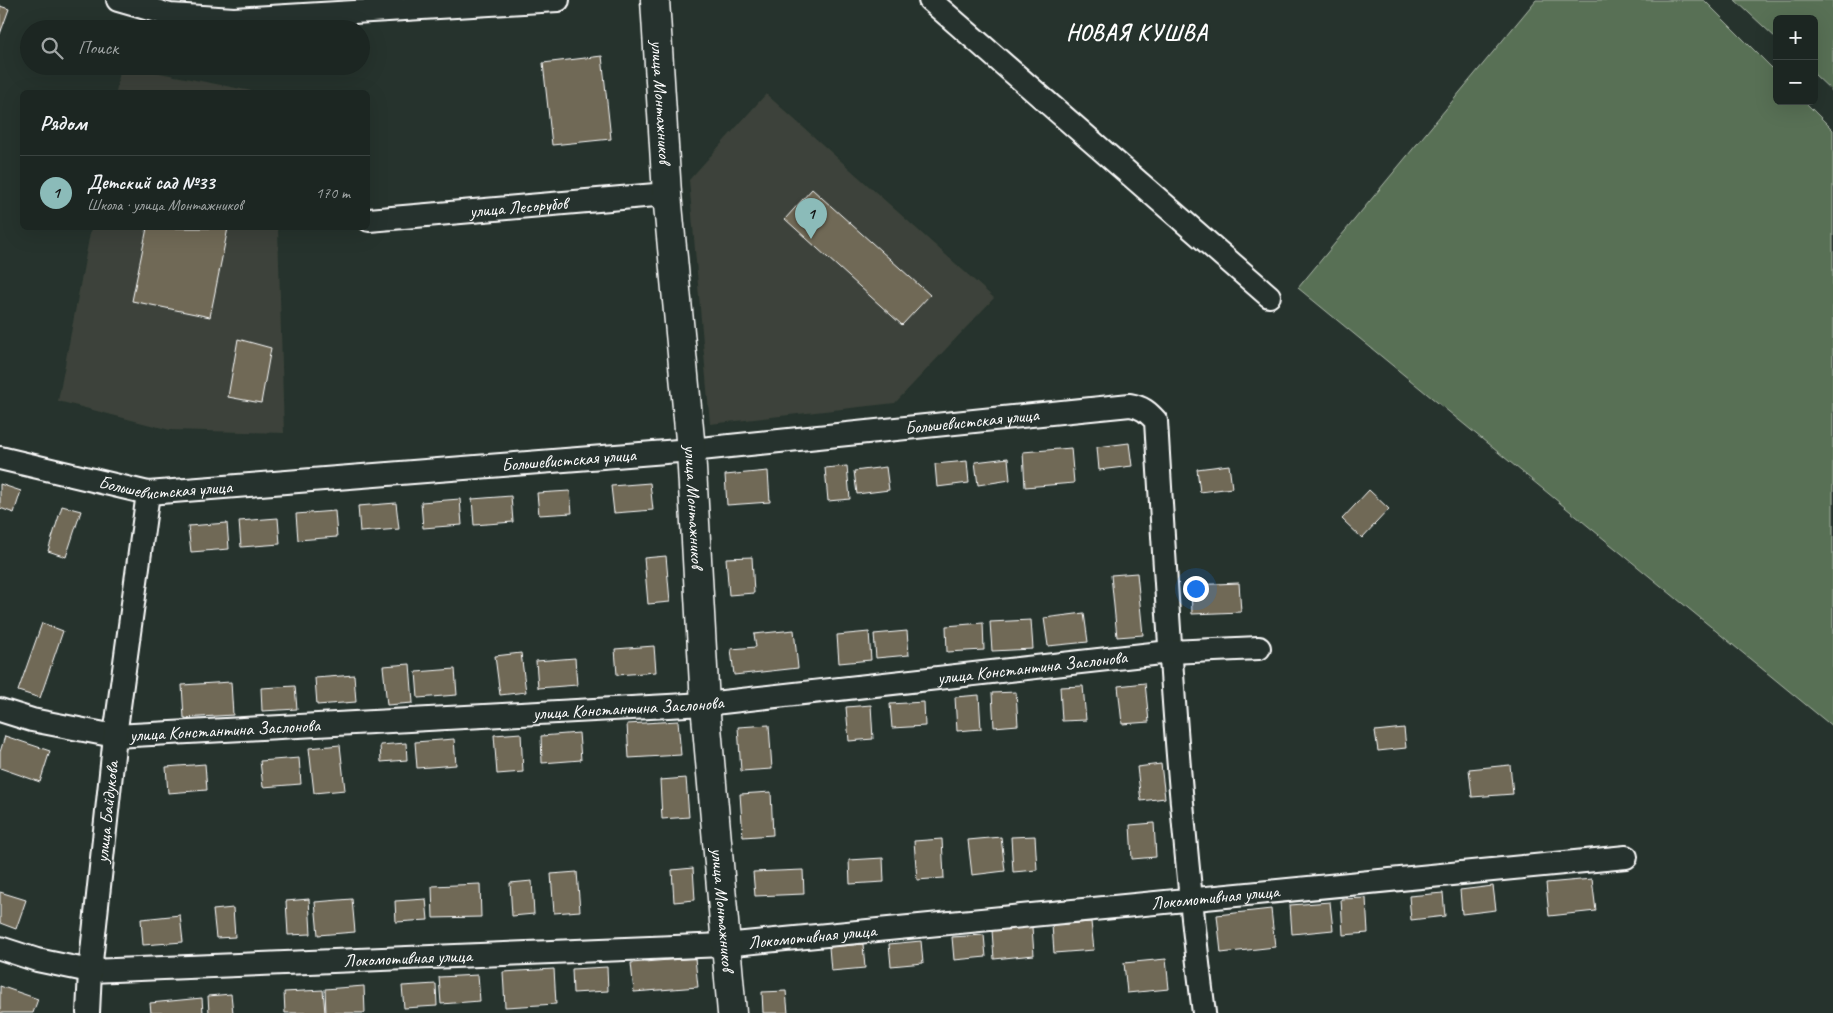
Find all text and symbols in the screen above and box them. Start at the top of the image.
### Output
map controls [1773,15,1818,105]
button: + [1773,15,1818,60]
district label: НОВАЯ КУШВА [1066,19,1209,47]
search box [20,20,370,75]
icon: search [38,34,66,62]
text: Поиск [78,36,118,60]
street label: улица Монтажников [646,39,676,167]
button: − [1773,60,1818,105]
text: Рядом [40,110,87,136]
text: Детский сад №33 [87,171,215,195]
text: 1 [52,183,60,203]
text: 170 m [316,183,350,203]
street label: улица Лесорубов [468,191,572,222]
text: Школа · улица Монтажников [87,195,243,215]
pin: 1 [795,198,827,239]
street label: Большевистская улица [904,403,1042,439]
street label: Большевистская улица [501,443,638,476]
street label: улица Монтажников [679,443,709,571]
street label: Большевистская улица [97,471,235,504]
your location [1183,576,1209,602]
street label: улица Константина Заслонова [935,646,1130,689]
street label: улица Константина Заслонова [531,691,726,724]
street label: улица Константина Заслонова [128,714,322,746]
street label: улица Байдукова [90,759,123,865]
street label: улица Монтажников [707,846,740,975]
street label: Локомотивная улица [1150,880,1282,914]
street label: Локомотивная улица [747,919,879,954]
street label: Локомотивная улица [343,944,474,972]

